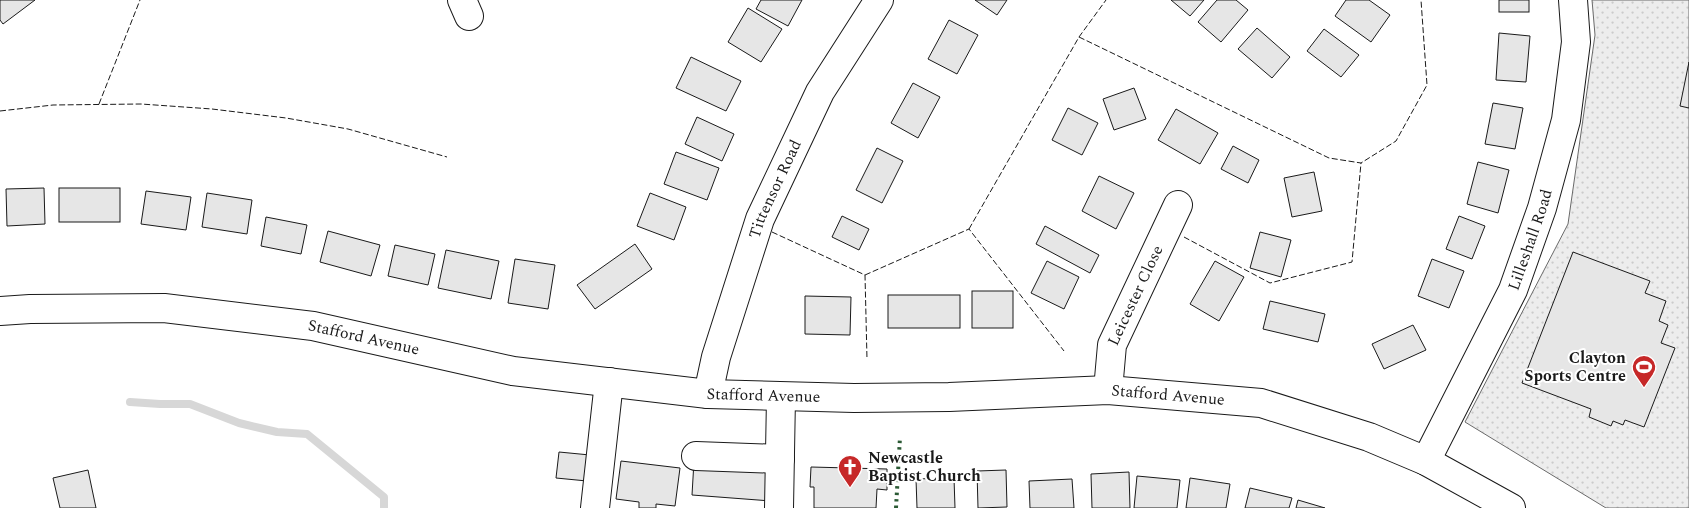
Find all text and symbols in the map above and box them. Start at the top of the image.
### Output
street label: Tittensor Road [743,136,808,242]
street label: Lilleshall Road [1502,186,1559,294]
street label: Leicester Close [1101,241,1169,350]
street label: Stafford Avenue [307,313,422,362]
place label: Clayton Sports Centre [1524,346,1626,388]
sports icon: Clayton Sports Centre [1631,354,1657,388]
street label: Stafford Avenue [1110,378,1226,412]
street label: Stafford Avenue [706,382,821,409]
place label: Newcastle Baptist Church [868,446,981,488]
church icon: Newcastle Baptist Church [837,454,863,488]

